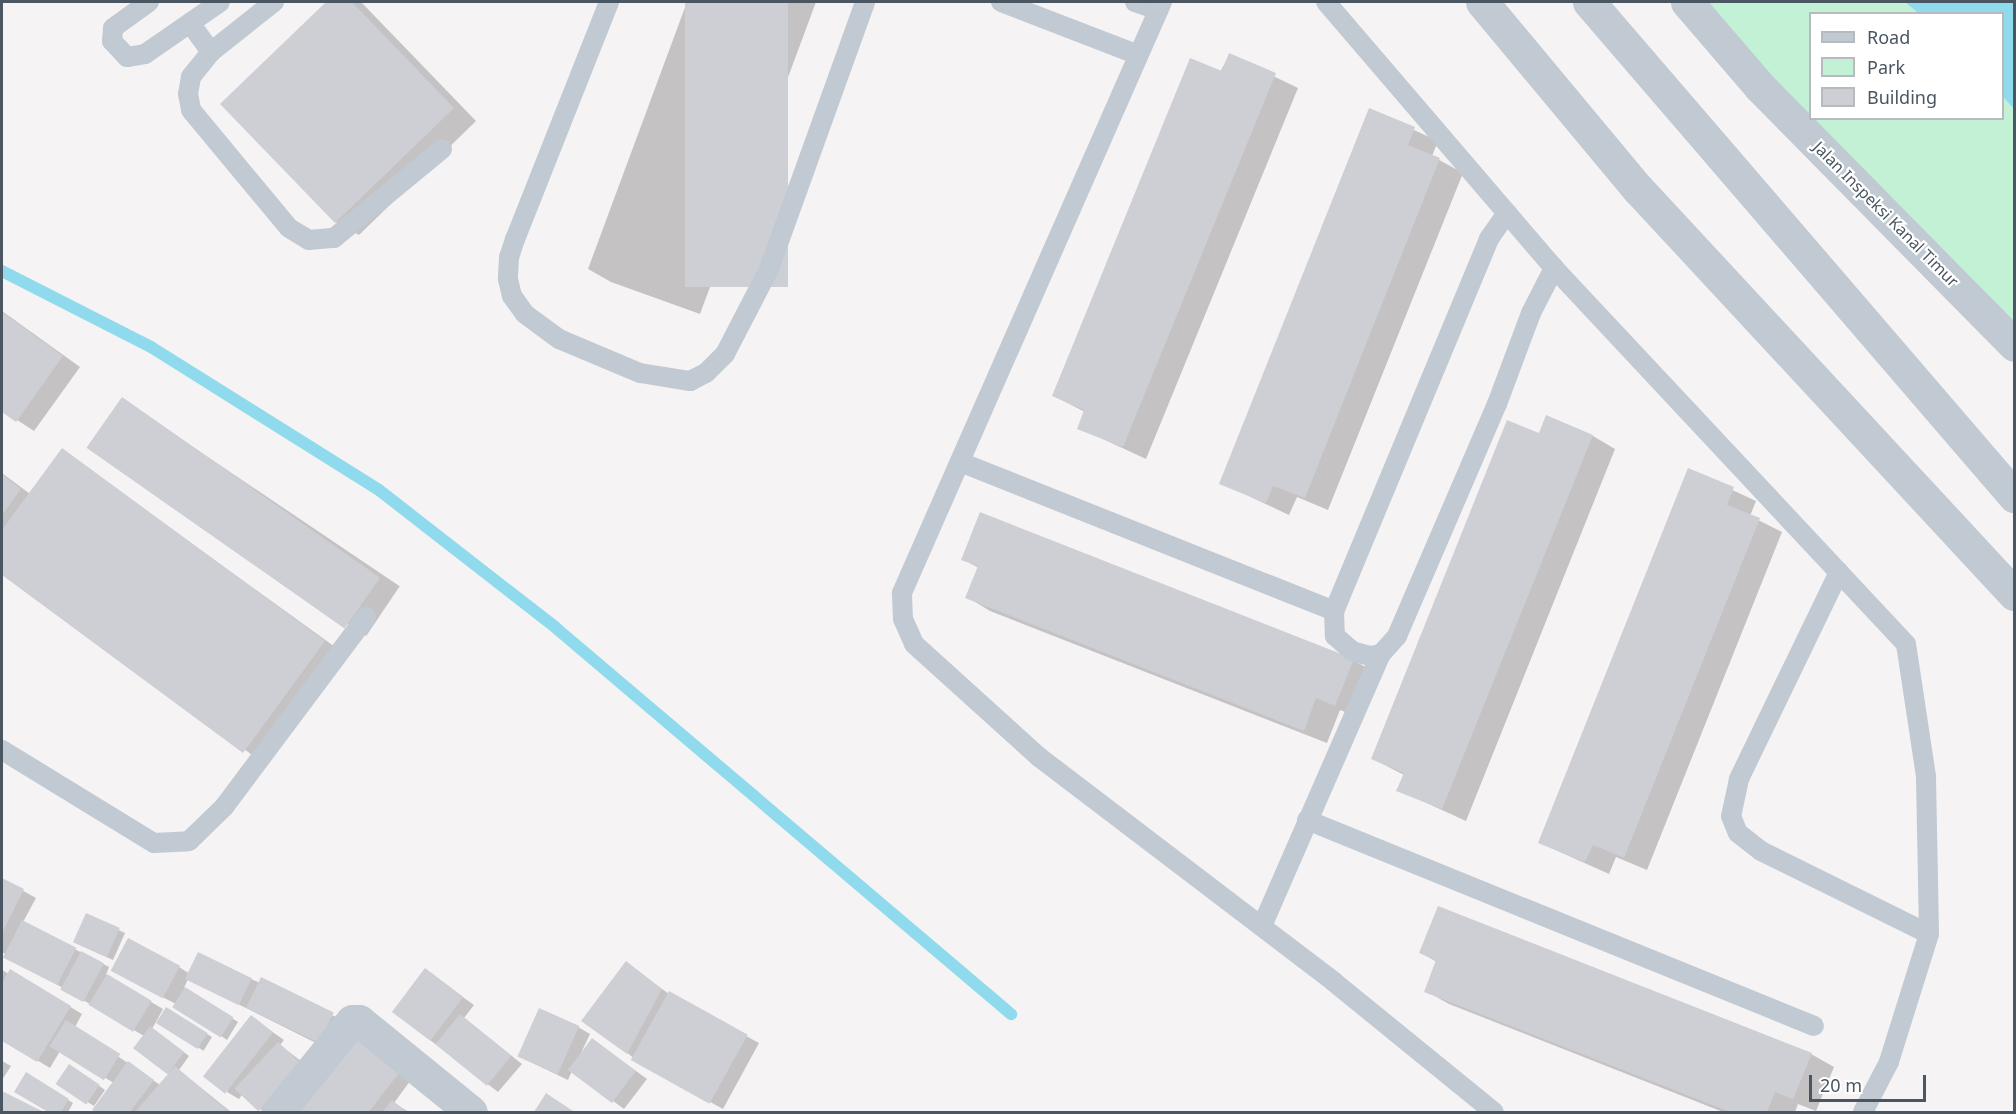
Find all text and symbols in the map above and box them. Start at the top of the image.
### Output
legend [1809,12,2004,120]
text: Road [1867,25,1910,49]
text: Park [1867,55,1905,79]
text: Building [1867,85,1937,109]
street label: Jalan Inspeksi Kanal Timur [1809,137,1963,291]
scale bar [1812,1063,1929,1101]
text: 20 m [1820,1073,1862,1097]

